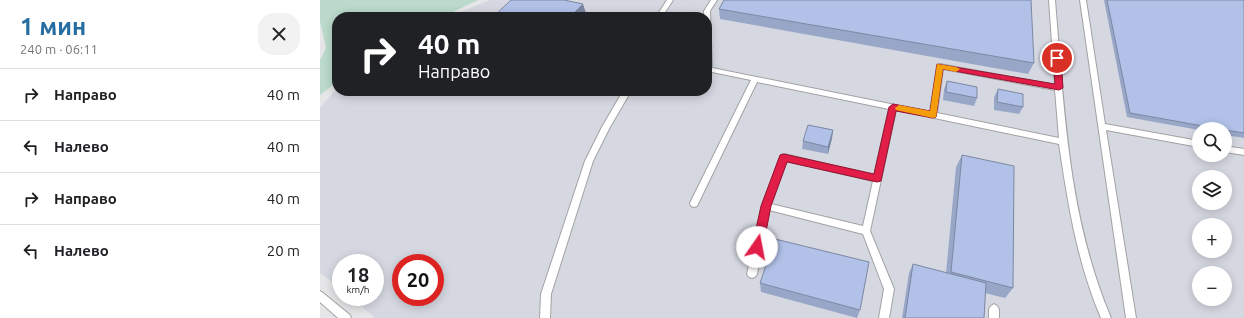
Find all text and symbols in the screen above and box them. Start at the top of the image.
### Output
text: 1 мин [20,13,86,40]
button: close [258,13,300,55]
icon: right [352,28,404,80]
text: 40 m [418,28,480,59]
pin [1040,41,1074,75]
text: 240 m · 06:11 [20,42,98,56]
icon: arrive [1046,47,1068,69]
text: Направо [418,61,490,81]
icon: right [20,84,42,106]
text: Направо [54,86,117,103]
text: 40 m [267,86,300,103]
map controls [1192,122,1232,306]
button: search [1192,122,1232,162]
icon: left [20,136,42,158]
text: Налево [54,138,109,155]
text: 40 m [267,138,300,155]
button: layers [1192,170,1232,210]
icon: right [20,188,42,210]
text: Направо [54,190,117,207]
text: 40 m [267,190,300,207]
button: + [1192,218,1232,258]
position arrow [736,226,778,268]
icon: left [20,240,42,262]
text: Налево [54,242,109,259]
text: 20 m [267,242,300,259]
speed limit sign: 20 [392,254,444,306]
text: 18 [347,263,369,286]
button: − [1192,266,1232,306]
text: km/h [346,284,370,295]

